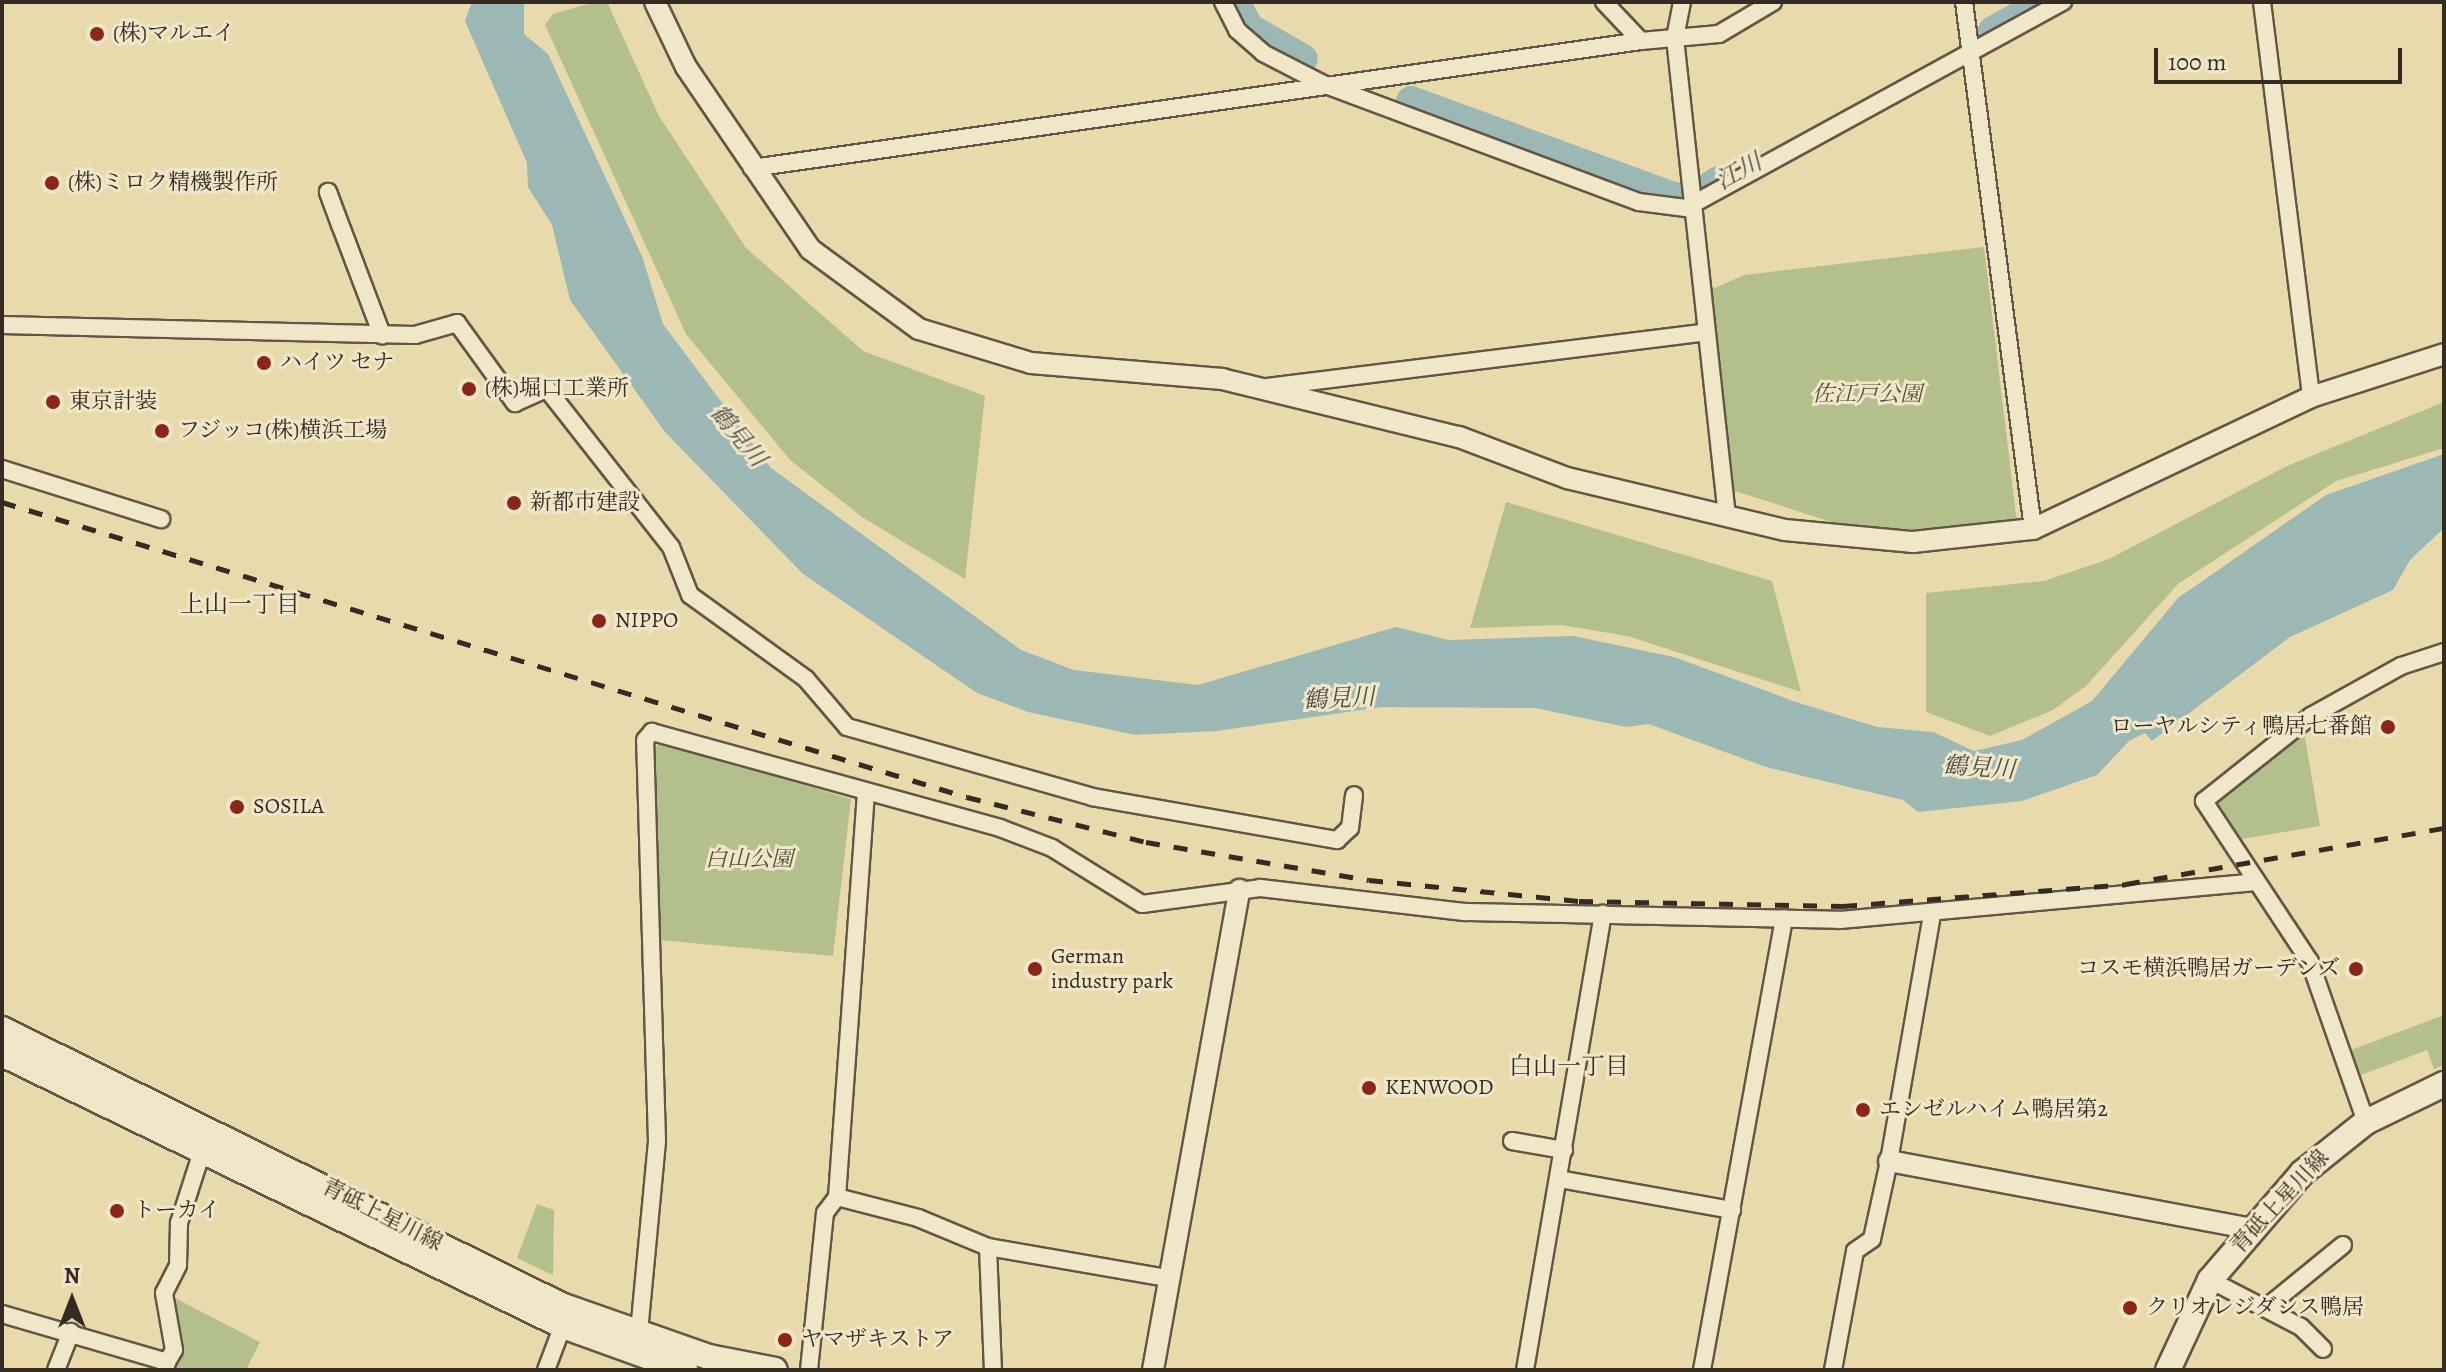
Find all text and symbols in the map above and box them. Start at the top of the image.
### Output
place label: (株)マルエイ [113,21,235,47]
marker: (株)マルエイ [88,25,106,43]
scale bar [2158,32,2406,82]
text: 100 m [2168,46,2227,78]
water label: 江川 [1711,148,1767,196]
place label: (株)ミロク精機製作所 [68,170,278,196]
marker: (株)ミロク精機製作所 [43,174,61,192]
place label: ハイツ セナ [280,350,394,376]
marker: ハイツ セナ [255,354,273,372]
place label: (株)堀口工業所 [485,376,629,402]
marker: (株)堀口工業所 [460,380,478,398]
park label: 佐江戸公園 [1812,382,1922,408]
place label: 東京計装 [69,389,157,415]
marker: 東京計装 [44,393,62,411]
water label: 鶴見川 [704,399,772,473]
place label: フジッコ(株)横浜工場 [178,418,388,444]
marker: フジッコ(株)横浜工場 [153,422,171,440]
place label: 新都市建設 [530,490,640,516]
marker: 新都市建設 [505,494,523,512]
district label: 上山一丁目 [180,591,300,619]
place label: NIPPO [615,608,678,634]
marker: NIPPO [590,612,608,630]
water label: 鶴見川 [1302,683,1376,715]
place label: ローヤルシティ鴨居七番館 [2108,714,2372,740]
marker: ローヤルシティ鴨居七番館 [2379,718,2397,736]
water label: 鶴見川 [1942,751,2016,785]
place label: SOSILA [253,794,324,820]
marker: SOSILA [228,798,246,816]
park label: 白山公園 [705,847,793,873]
place label: German industry park [1051,943,1173,994]
place label: コスモ横浜鴨居ガーデンズ [2076,956,2340,982]
marker: German industry park [1026,960,1044,978]
marker: コスモ横浜鴨居ガーデンズ [2347,960,2365,978]
district label: 白山一丁目 [1509,1053,1629,1081]
place label: KENWOOD [1385,1075,1493,1101]
marker: KENWOOD [1360,1079,1378,1097]
place label: エンゼルハイム鴨居第2 [1879,1097,2109,1123]
marker: エンゼルハイム鴨居第2 [1854,1101,1872,1119]
street label: 青砥上星川線 [2225,1145,2335,1259]
street label: 青砥上星川線 [317,1173,447,1257]
place label: トーカイ [133,1198,221,1224]
marker: トーカイ [108,1202,126,1220]
north arrow [32,1260,112,1340]
text: N [64,1261,80,1291]
place label: クリオレジダンス鴨居 [2146,1295,2366,1321]
marker: クリオレジダンス鴨居 [2121,1299,2139,1317]
place label: ヤマザキストア [801,1327,955,1353]
marker: ヤマザキストア [776,1331,794,1349]

